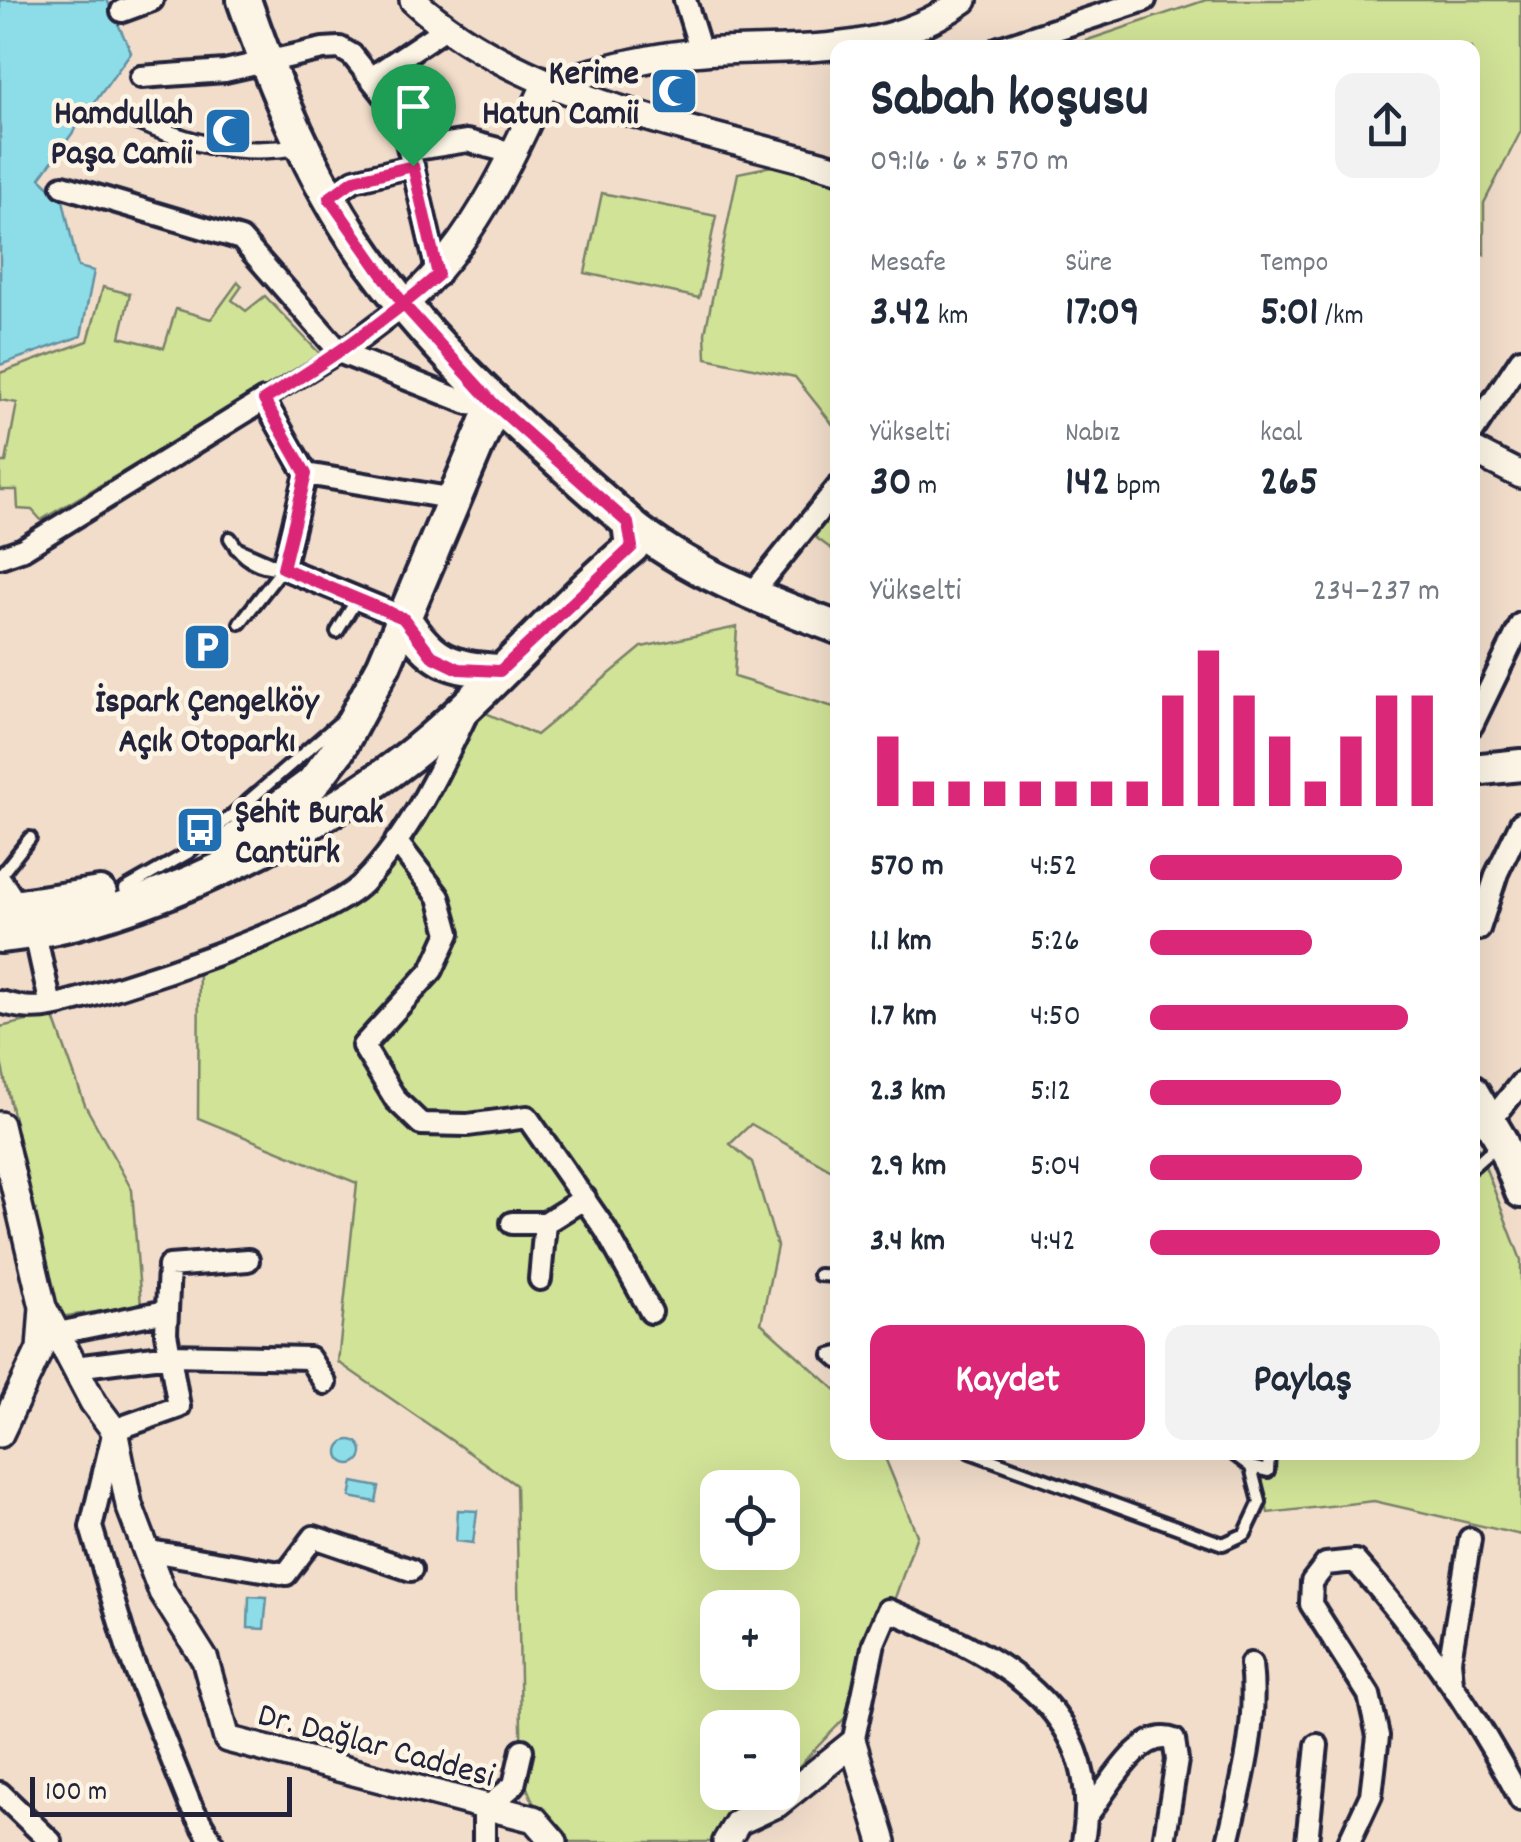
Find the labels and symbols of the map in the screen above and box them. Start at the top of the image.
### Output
place label: Kerime Hatun Camii [482,51,640,141]
pin [371,64,456,167]
mosque icon: Kerime Hatun Camii [648,65,700,117]
place label: Hamdullah Paşa Camii [51,91,194,181]
mosque icon: Hamdullah Paşa Camii [202,105,254,157]
parking icon: İspark Çengelköy Açık Otoparkı [181,621,233,673]
place label: İspark Çengelköy Açık Otoparkı [95,679,321,769]
place label: Şehit Burak Cantürk [235,790,384,880]
bus stop icon: Şehit Burak Cantürk [174,804,226,856]
street label: Dr. Dağlar Caddesi [252,1692,500,1803]
scale bar [30,1772,292,1816]

